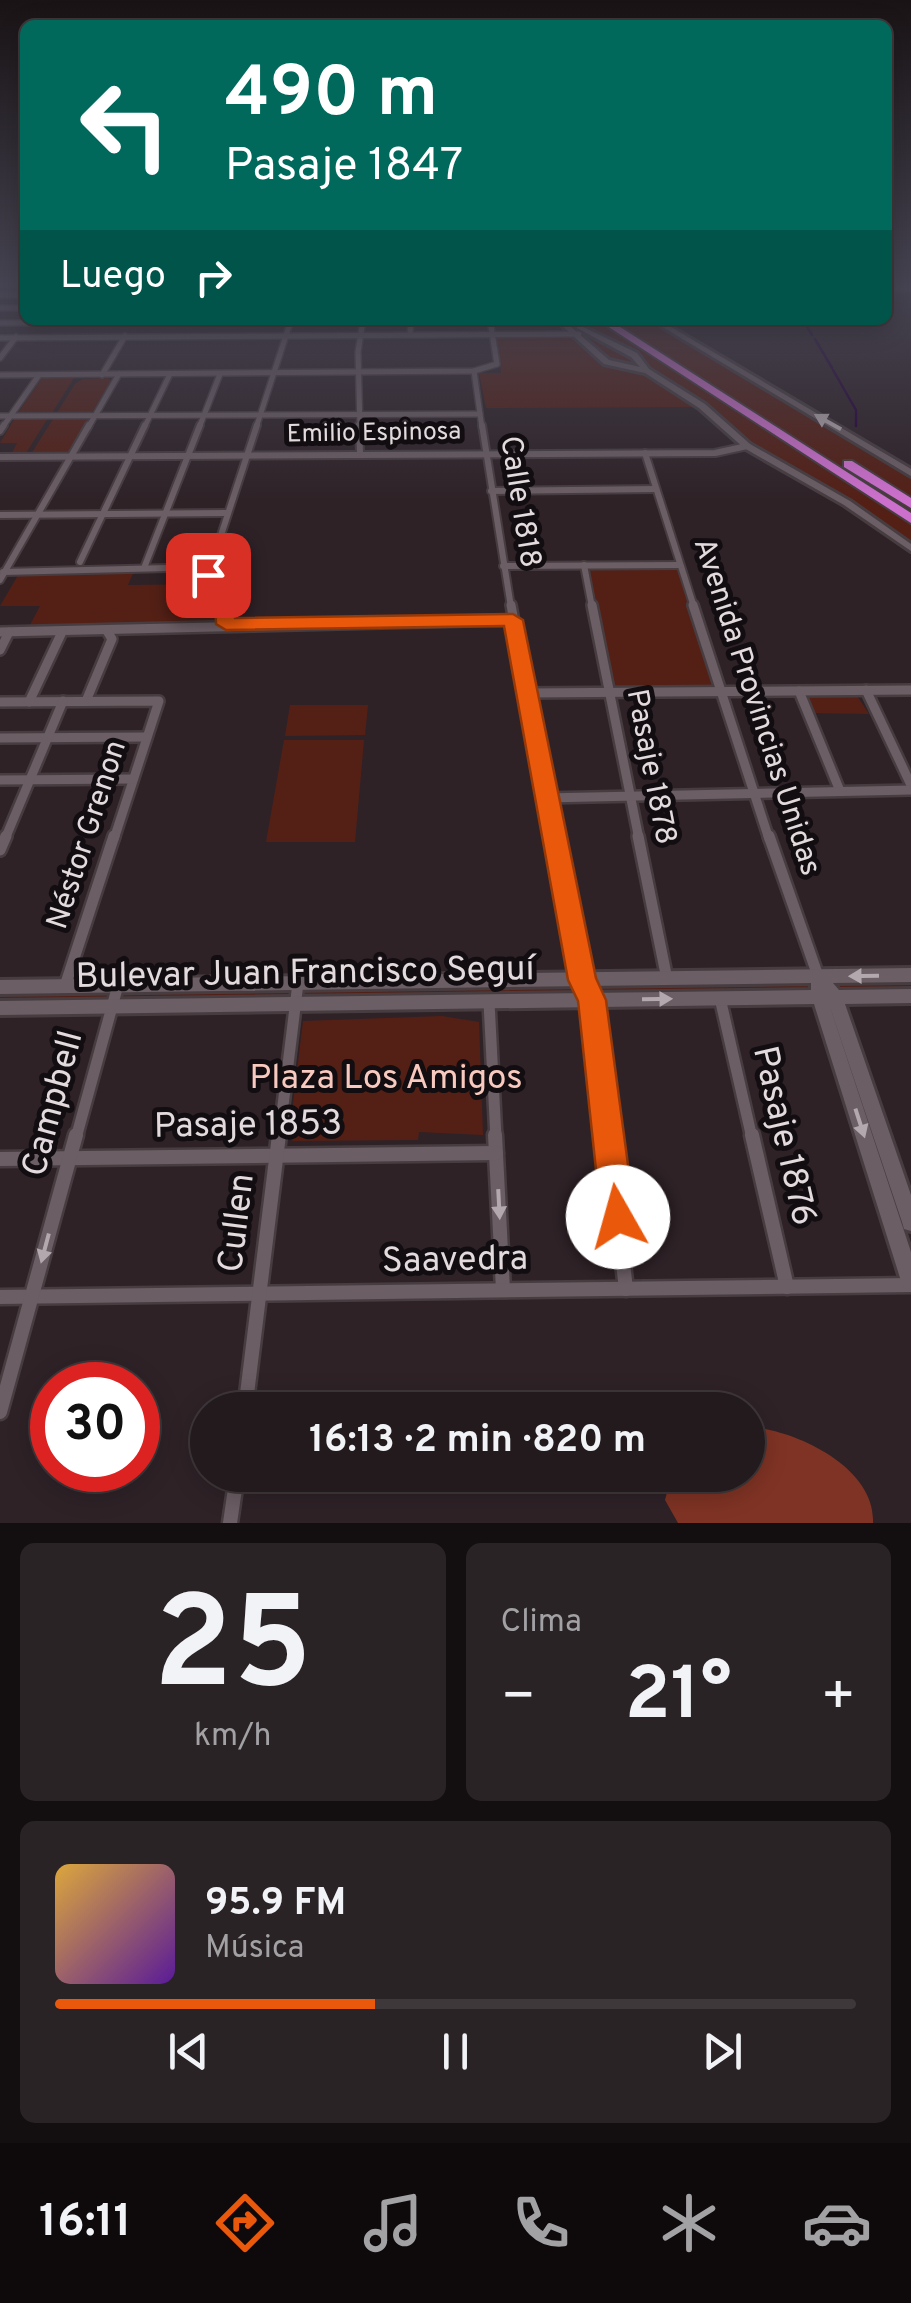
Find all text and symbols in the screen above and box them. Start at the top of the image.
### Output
text: 490 m [225,52,438,141]
icon: left [60,60,190,190]
text: Pasaje 1847 [225,139,463,196]
icon: right [186,250,241,305]
text: Luego [60,253,166,302]
one-way arrow [814,414,842,431]
street label: Emilio Espinosa [286,416,462,452]
street label: Calle 1818 [490,433,548,571]
pin [166,533,251,618]
street label: Avenida Provincias Unidas [684,533,828,881]
icon: arrive [181,548,236,603]
street label: Pasaje 1878 [617,686,683,848]
street label: Néstor Grenon [40,736,136,934]
street label: Bulevar Juan Francisco Seguí [75,948,538,1000]
one-way arrow [848,968,880,984]
one-way arrow [642,991,674,1007]
street label: Campbell [13,1026,95,1182]
street label: Pasaje 1876 [741,1042,825,1230]
park label: Plaza Los Amigos [249,1057,523,1101]
street label: Pasaje 1853 [153,1102,343,1150]
one-way arrow [853,1109,868,1139]
position arrow [566,1165,670,1269]
street label: Cullen [210,1171,266,1275]
one-way arrow [491,1188,507,1220]
one-way arrow [37,1233,53,1264]
street label: Saavedra [382,1238,528,1284]
speed limit sign: 30 [30,1362,160,1492]
text: 16:13 · 2 min · 820 m [309,1417,646,1466]
text: 25 [153,1569,312,1734]
text: Clima [501,1603,582,1643]
text: 21° [625,1651,732,1746]
text: − [501,1664,536,1734]
text: + [821,1664,856,1734]
text: km/h [194,1717,272,1757]
text: 95.9 FM [205,1880,346,1929]
text: Música [205,1929,304,1969]
icon: previous [161,2024,216,2079]
icon: pause [428,2024,483,2079]
icon: next [695,2024,750,2079]
icon: directions [210,2188,280,2258]
icon: music [358,2188,428,2258]
icon: phone [506,2188,576,2258]
icon: climate [654,2188,724,2258]
icon: car [802,2188,872,2258]
text: 16:11 [39,2195,132,2252]

